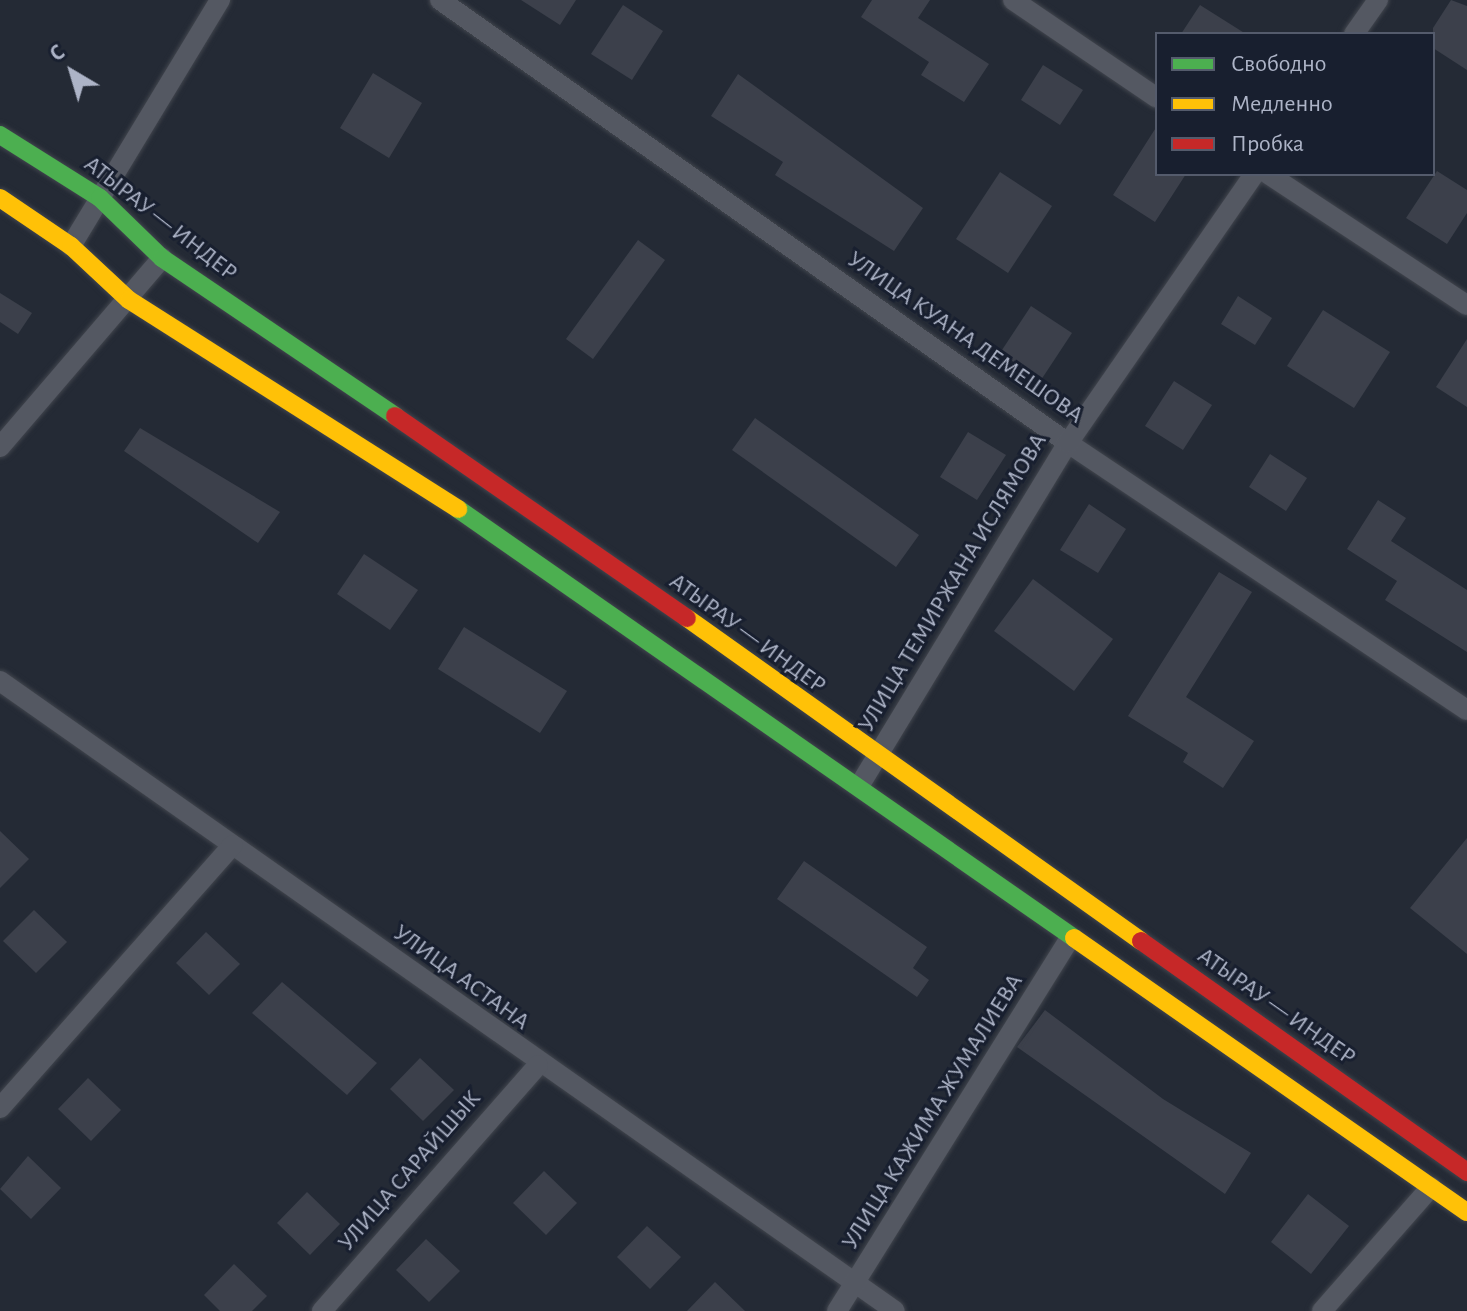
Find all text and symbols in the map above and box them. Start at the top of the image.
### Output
north arrow [32,32,112,112]
legend [1155,32,1435,176]
text: С [46,41,69,66]
text: Свободно [1231,52,1326,76]
text: Медленно [1231,92,1333,116]
text: Пробка [1231,132,1304,156]
street label: АТЫРАУ — ИНДЕР [78,150,242,288]
street label: УЛИЦА КУАНА ДЕМЕШОВА [842,246,1088,430]
street label: УЛИЦА ТЕМИРЖАНА ИСЛЯМОВА [852,429,1054,737]
street label: АТЫРАУ — ИНДЕР [663,568,831,700]
street label: УЛИЦА АСТАНА [387,919,535,1037]
street label: АТЫРАУ — ИНДЕР [1191,942,1361,1072]
street label: УЛИЦА КАЖИМА ЖУМАЛИЕВА [836,969,1030,1255]
street label: УЛИЦА САРАЙШЫК [332,1085,488,1257]

